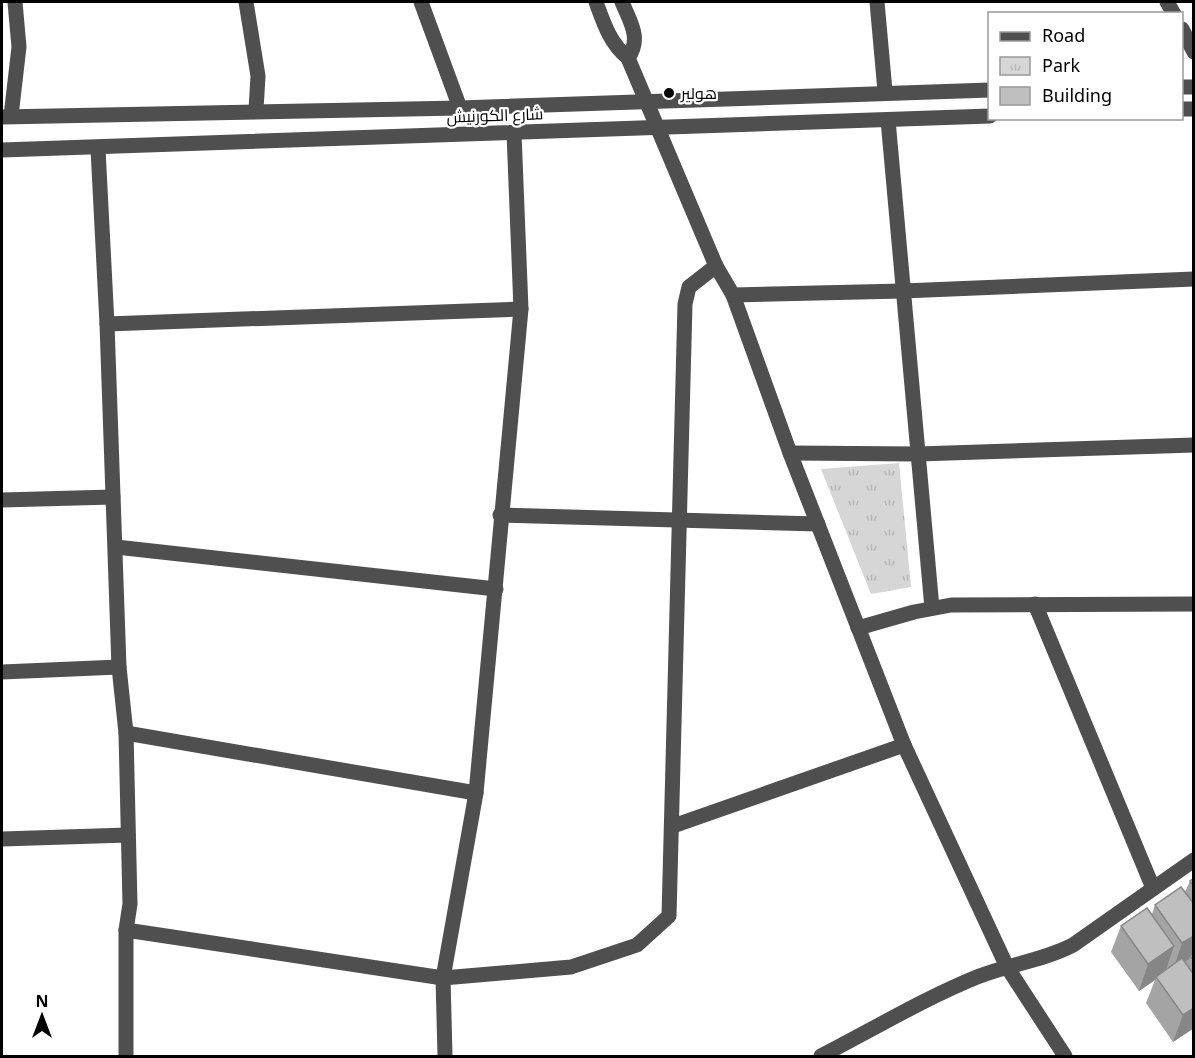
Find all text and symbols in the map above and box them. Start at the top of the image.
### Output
legend [988,12,1183,120]
text: Road [1042,23,1085,47]
text: Park [1042,53,1080,77]
place label: هولير [680,82,717,104]
text: Building [1042,83,1112,107]
marker: هولير [662,86,676,100]
street label: شارع الكورنيش [446,102,544,129]
north arrow [12,986,72,1046]
text: N [35,990,49,1012]

